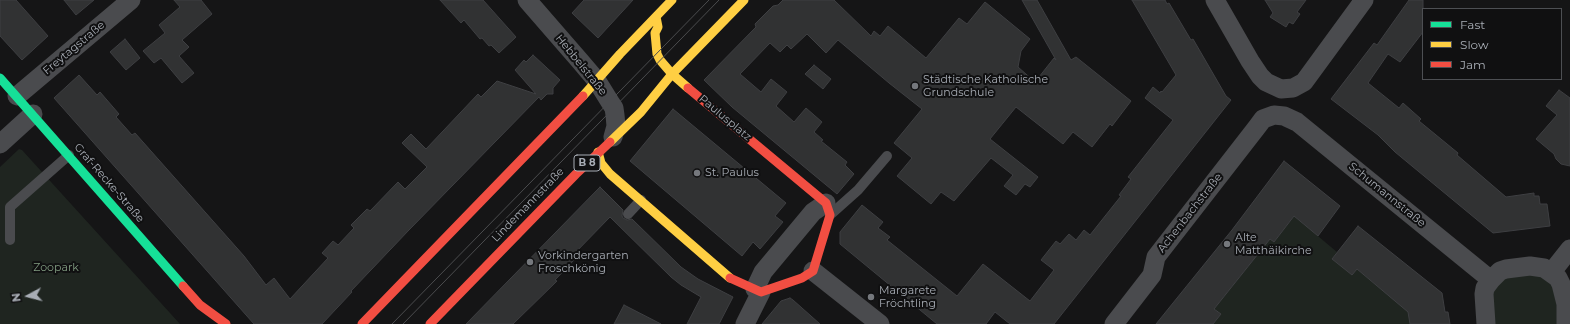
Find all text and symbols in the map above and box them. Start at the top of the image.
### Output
legend [1422,8,1562,80]
text: Fast [1460,17,1485,32]
street label: Freytagstraße [41,18,107,78]
street label: Hebbelstraße [552,32,610,98]
text: Slow [1460,37,1489,52]
text: Jam [1460,57,1486,72]
place label: Städtische Katholische Grundschule [923,73,1048,99]
marker: Städtische Katholische Grundschule [910,81,920,91]
street label: Paulusplatz [696,92,754,144]
street label: Graf-Recke-Straße [71,141,147,225]
road number: B 8 [574,155,600,171]
street label: Schumannstraße [1346,160,1428,230]
street label: Lindemannstraße [489,165,567,245]
place label: St. Paulus [705,166,759,180]
marker: St. Paulus [692,168,702,178]
street label: Achenbachstraße [1155,171,1225,255]
place label: Alte Matthäikirche [1235,231,1312,257]
marker: Alte Matthäikirche [1222,239,1232,249]
place label: Vorkindergarten Froschkönig [538,249,629,275]
marker: Vorkindergarten Froschkönig [525,257,535,267]
park label: Zoopark [33,261,79,275]
north arrow [8,276,48,316]
place label: Margarete Fröchtling [879,284,936,310]
text: N [9,292,24,303]
marker: Margarete Fröchtling [866,292,876,302]

